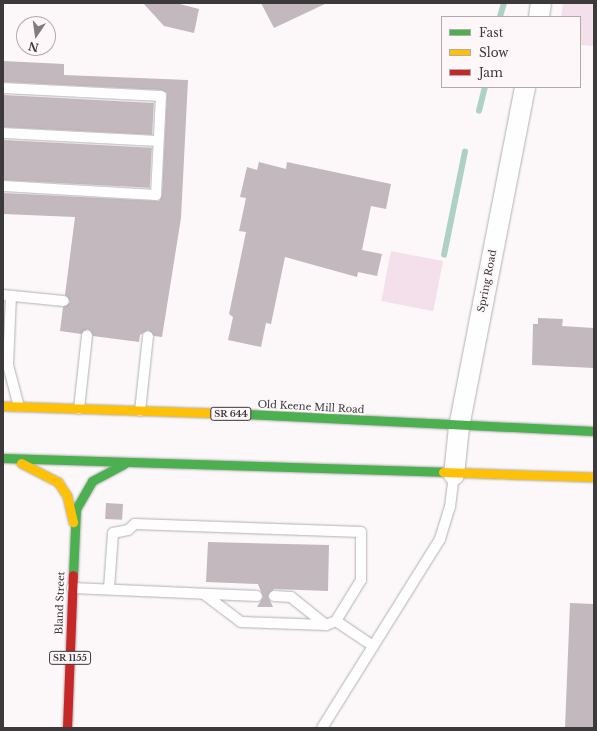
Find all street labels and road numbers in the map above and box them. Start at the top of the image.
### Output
street label: Spring Road [475,249,499,313]
street label: Old Keene Mill Road [257,398,365,416]
road number: SR 644 [210,407,252,421]
street label: Bland Street [53,571,67,635]
road number: SR 1155 [48,651,92,665]

